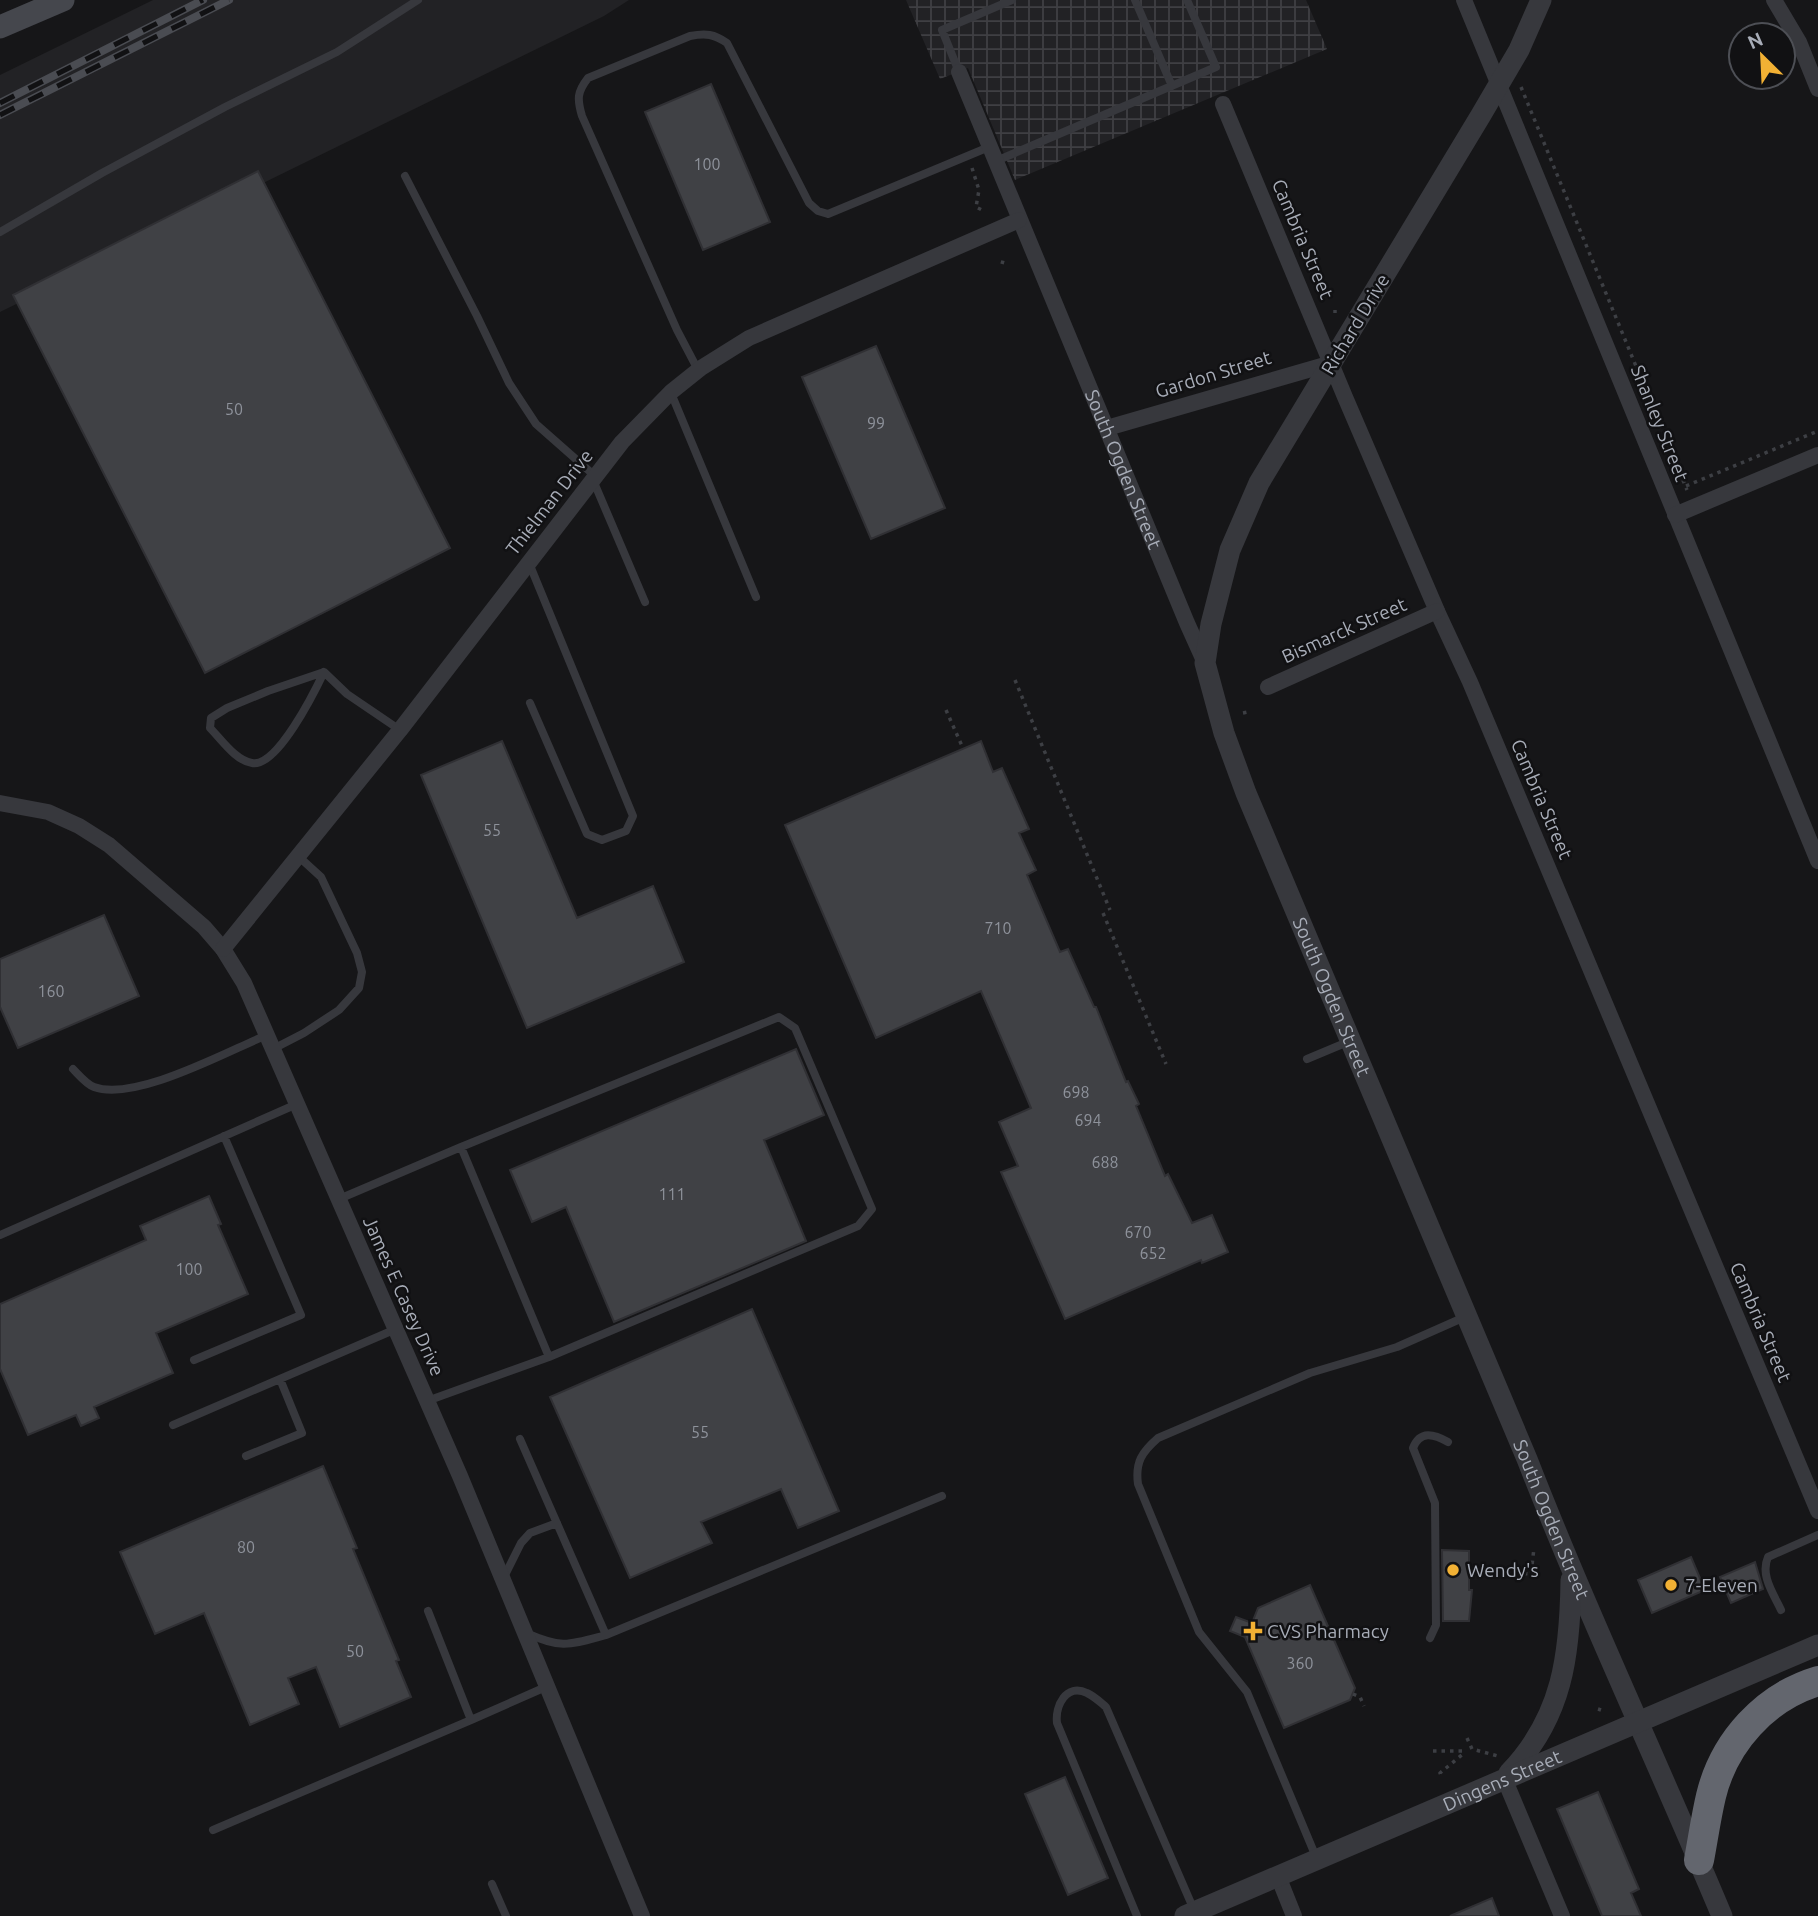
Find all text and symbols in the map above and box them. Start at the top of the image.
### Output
north arrow [1727,21,1797,91]
text: N [1744,28,1766,53]
house number: 100 [693,155,721,173]
street label: Cambria Street [1268,176,1338,303]
street label: Richard Drive [1316,270,1394,378]
street label: Gardon Street [1152,346,1274,402]
street label: Shanley Street [1627,362,1694,485]
street label: South Ogden Street [1081,386,1166,553]
house number: 50 [225,400,243,418]
house number: 99 [867,414,885,432]
street label: Thielman Drive [501,445,597,559]
street label: Bismarck Street [1278,592,1410,667]
street label: Cambria Street [1507,736,1577,863]
house number: 55 [483,821,501,839]
street label: South Ogden Street [1289,914,1375,1080]
house number: 710 [984,919,1012,937]
house number: 160 [37,982,65,1000]
house number: 698 [1062,1083,1090,1101]
house number: 694 [1074,1111,1102,1129]
house number: 688 [1091,1153,1119,1171]
house number: 111 [658,1185,686,1203]
street label: James E Casey Drive [359,1213,449,1379]
house number: 670 [1124,1223,1152,1241]
house number: 652 [1139,1244,1167,1262]
street label: Cambria Street [1726,1259,1796,1386]
house number: 100 [175,1260,203,1278]
house number: 55 [691,1423,709,1441]
street label: South Ogden Street [1509,1436,1594,1603]
house number: 80 [237,1538,255,1556]
place label: Wendy's [1467,1559,1539,1581]
marker: Wendy's [1445,1562,1461,1578]
place label: 7-Eleven [1685,1574,1758,1596]
marker: 7-Eleven [1663,1577,1679,1593]
place label: CVS Pharmacy [1267,1620,1389,1642]
marker: CVS Pharmacy [1245,1623,1261,1639]
house number: 50 [346,1642,364,1660]
house number: 360 [1286,1654,1314,1672]
street label: Dingens Street [1439,1745,1565,1815]

